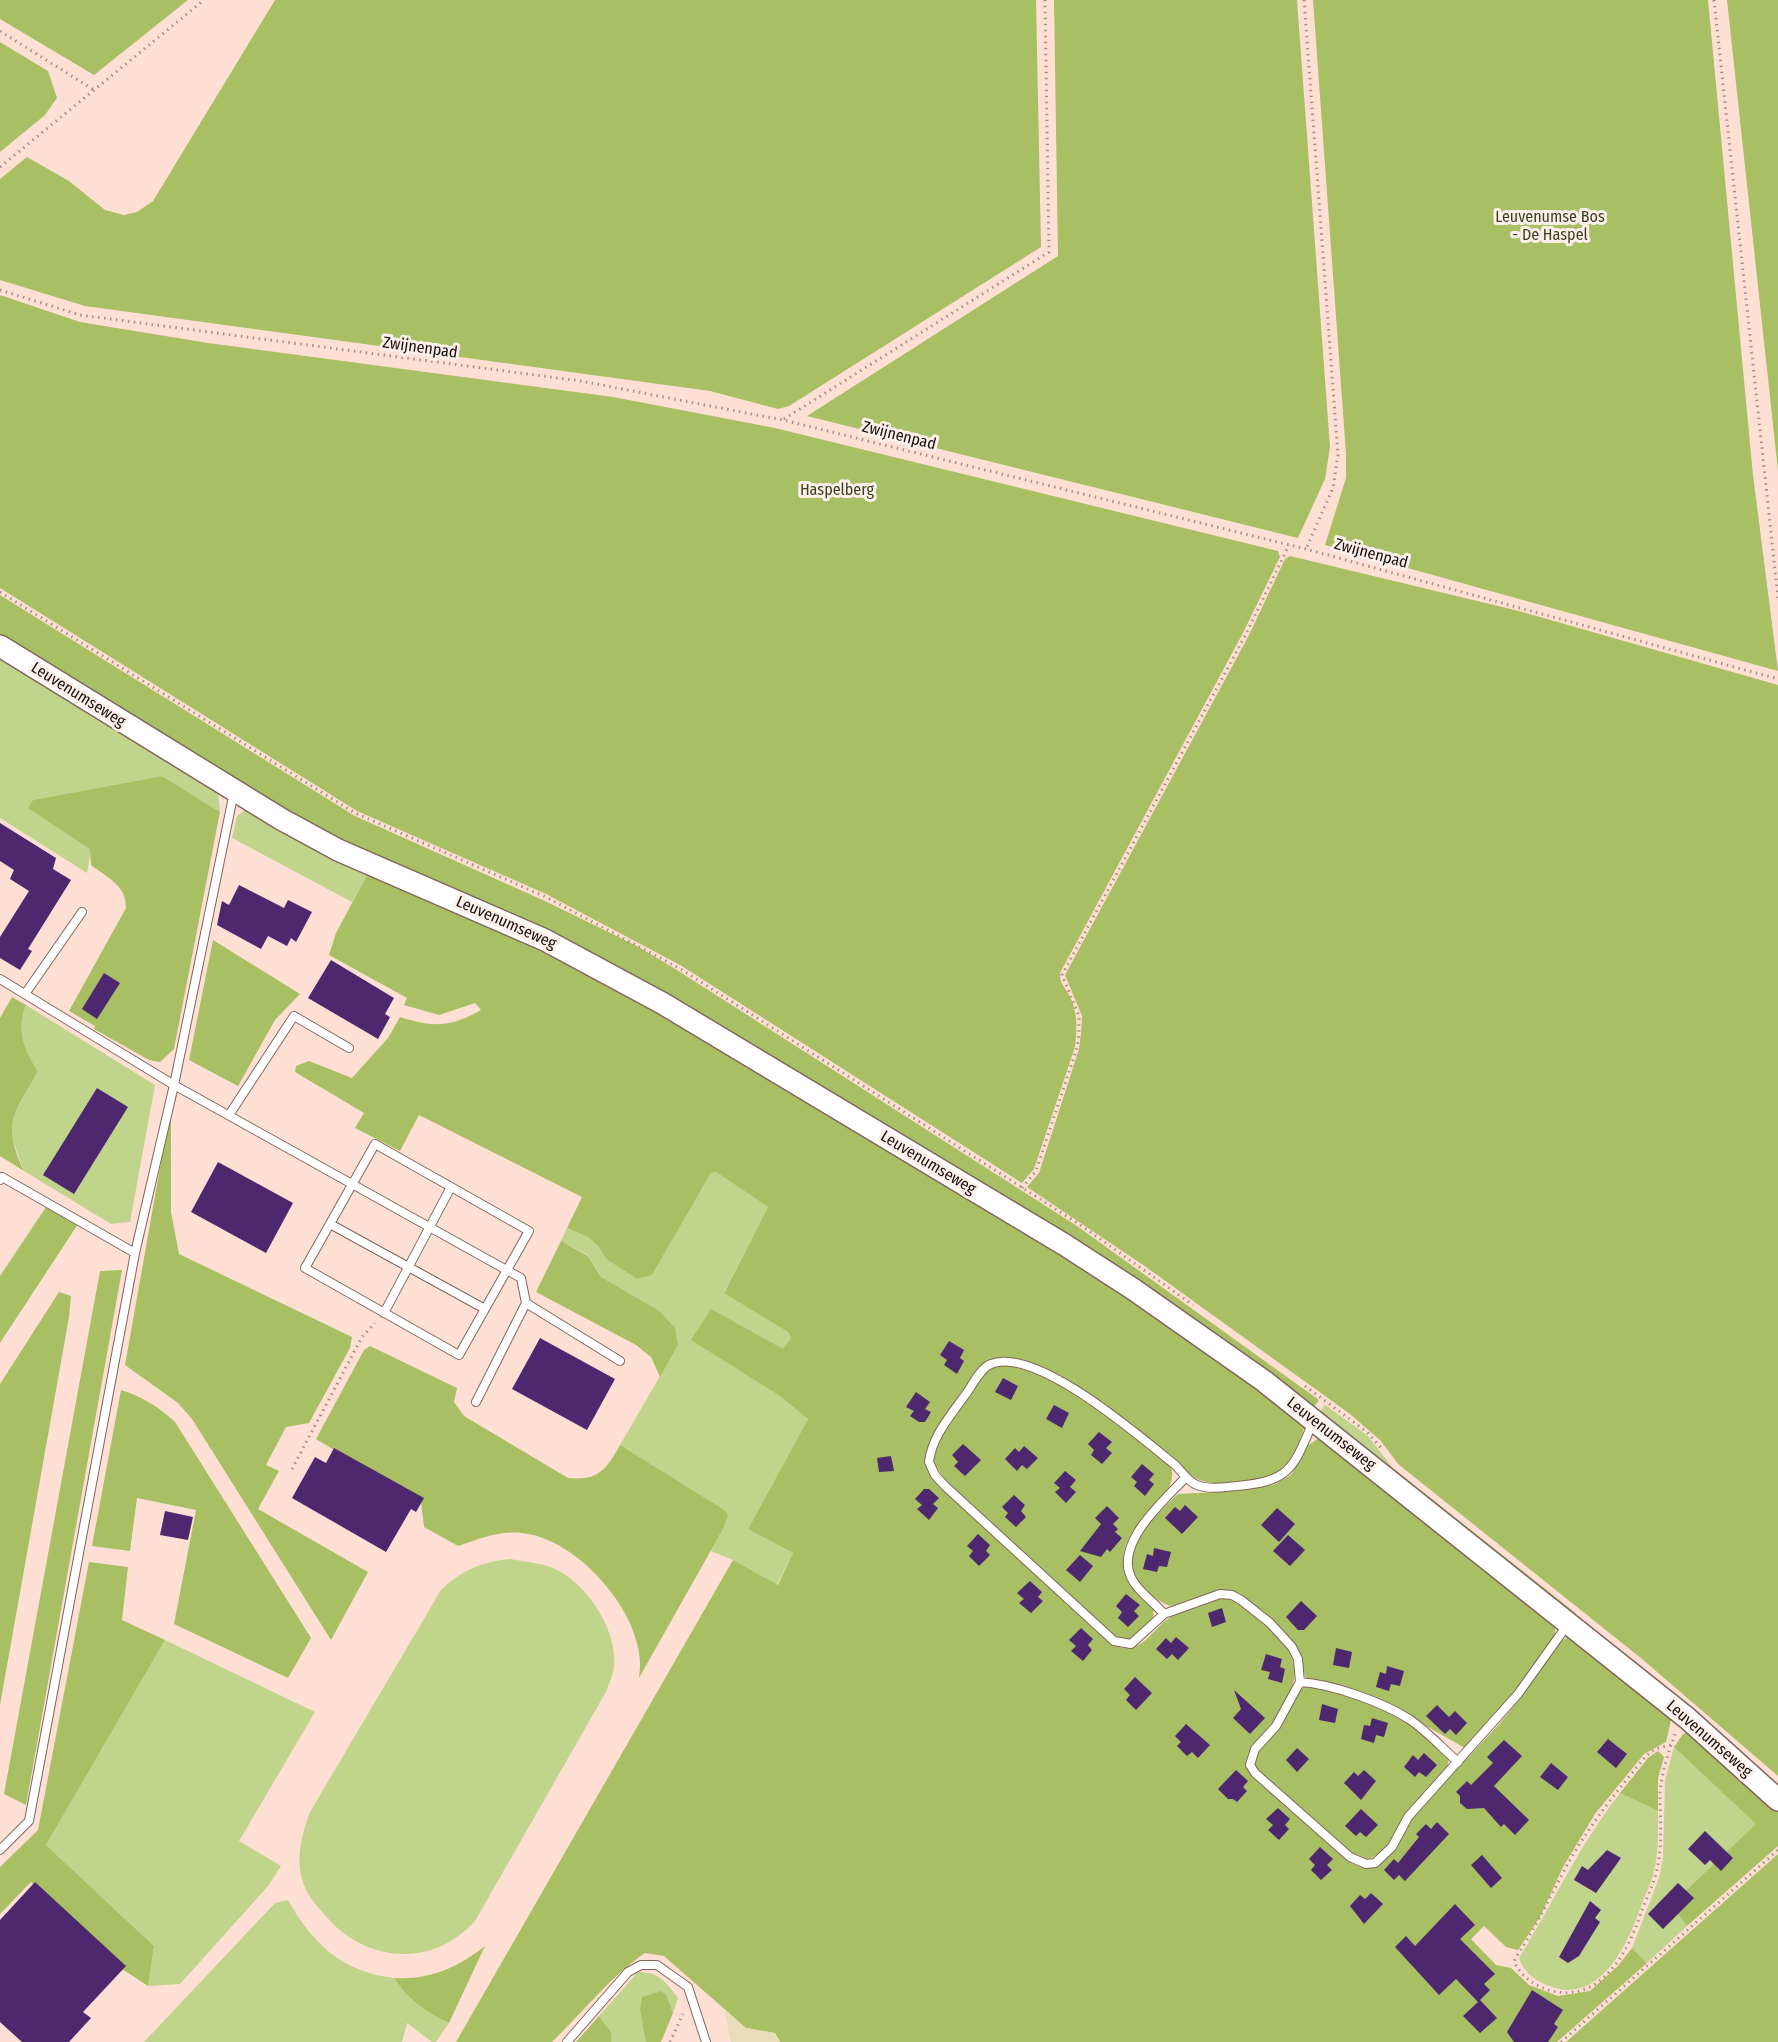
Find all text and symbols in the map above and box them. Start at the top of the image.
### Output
park label: Leuvenumse Bos - De Haspel [1495,208,1605,246]
street label: Zwijnenpad [381,333,459,363]
street label: Zwijnenpad [860,418,938,454]
park label: Haspelberg [800,481,874,501]
street label: Zwijnenpad [1332,535,1410,573]
street label: Leuvenumseweg [27,658,129,732]
street label: Leuvenumseweg [453,892,559,954]
street label: Leuvenumseweg [877,1127,979,1199]
street label: Leuvenumseweg [1283,1393,1379,1475]
street label: Leuvenumseweg [1662,1696,1756,1782]

